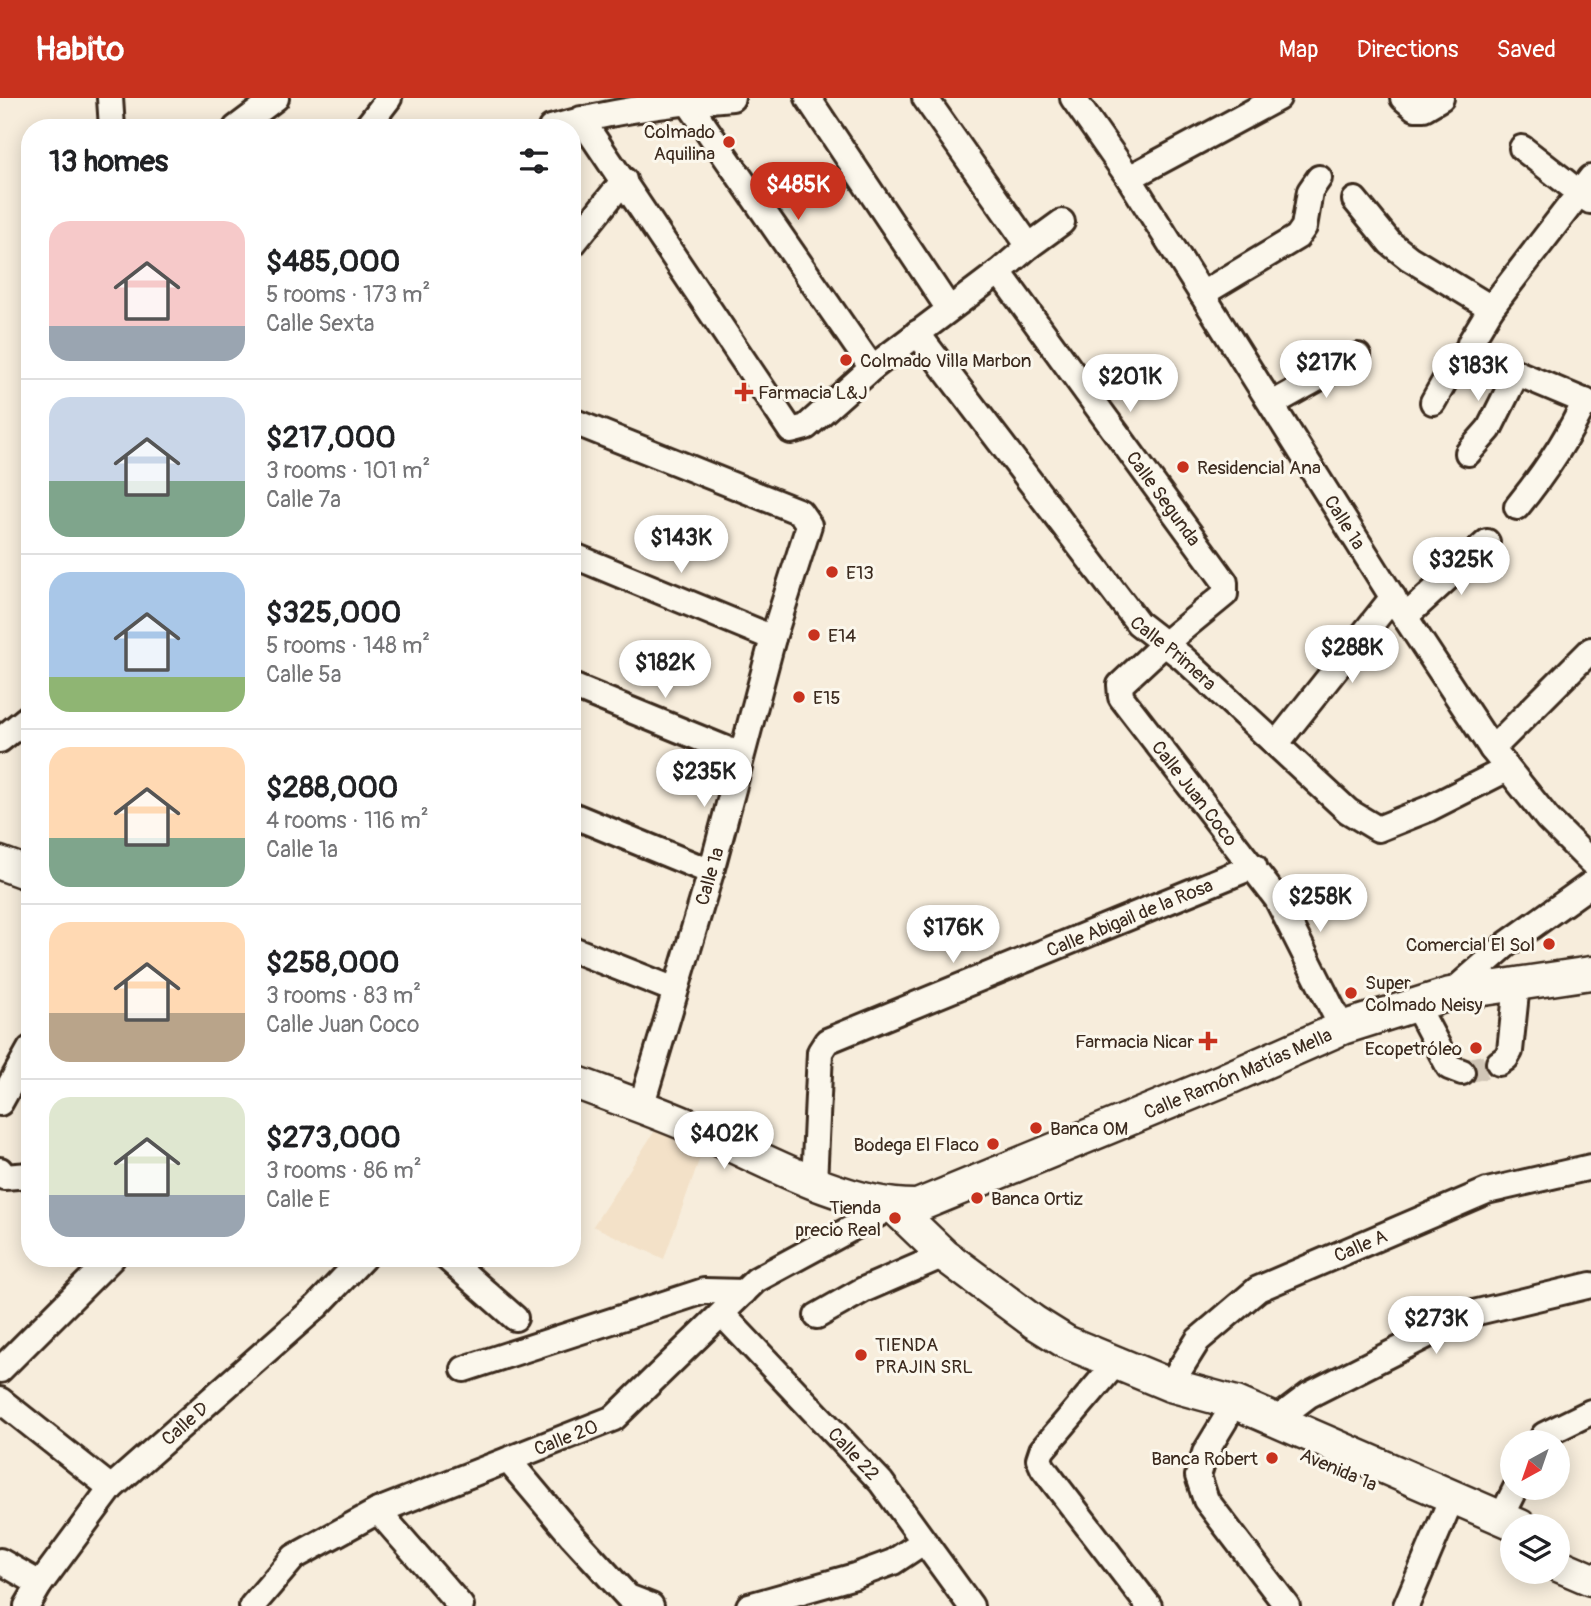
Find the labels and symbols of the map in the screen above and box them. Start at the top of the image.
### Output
place label: Colmado Aquilina [644,120,715,166]
marker: Colmado Aquilina [721,134,737,150]
pin: $485K [749,162,847,222]
pin: $217K [1277,341,1375,400]
pin: $183K [1429,344,1527,403]
place label: Colmado Villa Marbon [860,349,1032,373]
marker: Colmado Villa Marbon [838,352,854,368]
pin: $201K [1081,354,1179,414]
place label: Farmacia L&J [758,381,867,405]
marker: Farmacia L&J [736,384,752,400]
street label: Calle Segunda [1121,447,1206,551]
place label: Residencial Ana [1197,456,1321,480]
marker: Residencial Ana [1175,459,1191,475]
street label: Calle 1a [1318,491,1370,554]
pin: $143K [632,516,730,575]
pin: $325K [1412,538,1510,597]
place label: E13 [846,561,874,585]
marker: E13 [824,564,840,580]
street label: Calle Primera [1124,612,1221,696]
place label: E14 [828,624,856,648]
pin: $288K [1303,626,1401,685]
marker: E14 [806,627,822,643]
pin: $182K [616,640,714,700]
place label: E15 [813,686,841,710]
marker: E15 [791,689,807,705]
street label: Calle Juan Coco [1146,736,1243,851]
pin: $235K [655,750,753,809]
street label: Calle 1a [690,844,730,908]
street label: Calle Abigail de la Rosa [1043,873,1217,963]
pin: $258K [1271,874,1369,934]
pin: $176K [904,906,1002,965]
place label: Comercial El Sol [1406,933,1535,957]
marker: Comercial El Sol [1541,936,1557,952]
place label: Super Colmado Neisy [1365,971,1483,1017]
marker: Super Colmado Neisy [1343,985,1359,1001]
street label: Calle Ramón Matías Mella [1140,1023,1336,1125]
place label: Farmacia Nicar [1075,1030,1194,1054]
marker: Farmacia Nicar [1200,1033,1216,1049]
place label: Ecopetróleo [1365,1037,1462,1061]
marker: Ecopetróleo [1468,1040,1484,1056]
pin: $402K [675,1112,773,1171]
place label: Banca OM [1050,1117,1128,1141]
marker: Banca OM [1028,1120,1044,1136]
place label: Bodega El Flaco [853,1133,979,1157]
marker: Bodega El Flaco [985,1136,1001,1152]
place label: Banca Ortiz [991,1187,1083,1211]
marker: Banca Ortiz [969,1190,985,1206]
place label: Tienda precio Real [795,1196,881,1242]
marker: Tienda precio Real [887,1210,903,1226]
street label: Calle A [1330,1224,1391,1268]
pin: $273K [1387,1296,1485,1356]
place label: TIENDA PRAJIN SRL [875,1333,973,1379]
marker: TIENDA PRAJIN SRL [853,1347,869,1363]
street label: Calle D [157,1397,214,1451]
street label: Calle 20 [531,1415,601,1461]
street label: Calle 22 [822,1423,884,1486]
north arrow [1500,1430,1570,1500]
street label: Avenida 1a [1296,1443,1381,1497]
place label: Banca Robert [1151,1447,1258,1471]
marker: Banca Robert [1264,1450,1280,1466]

